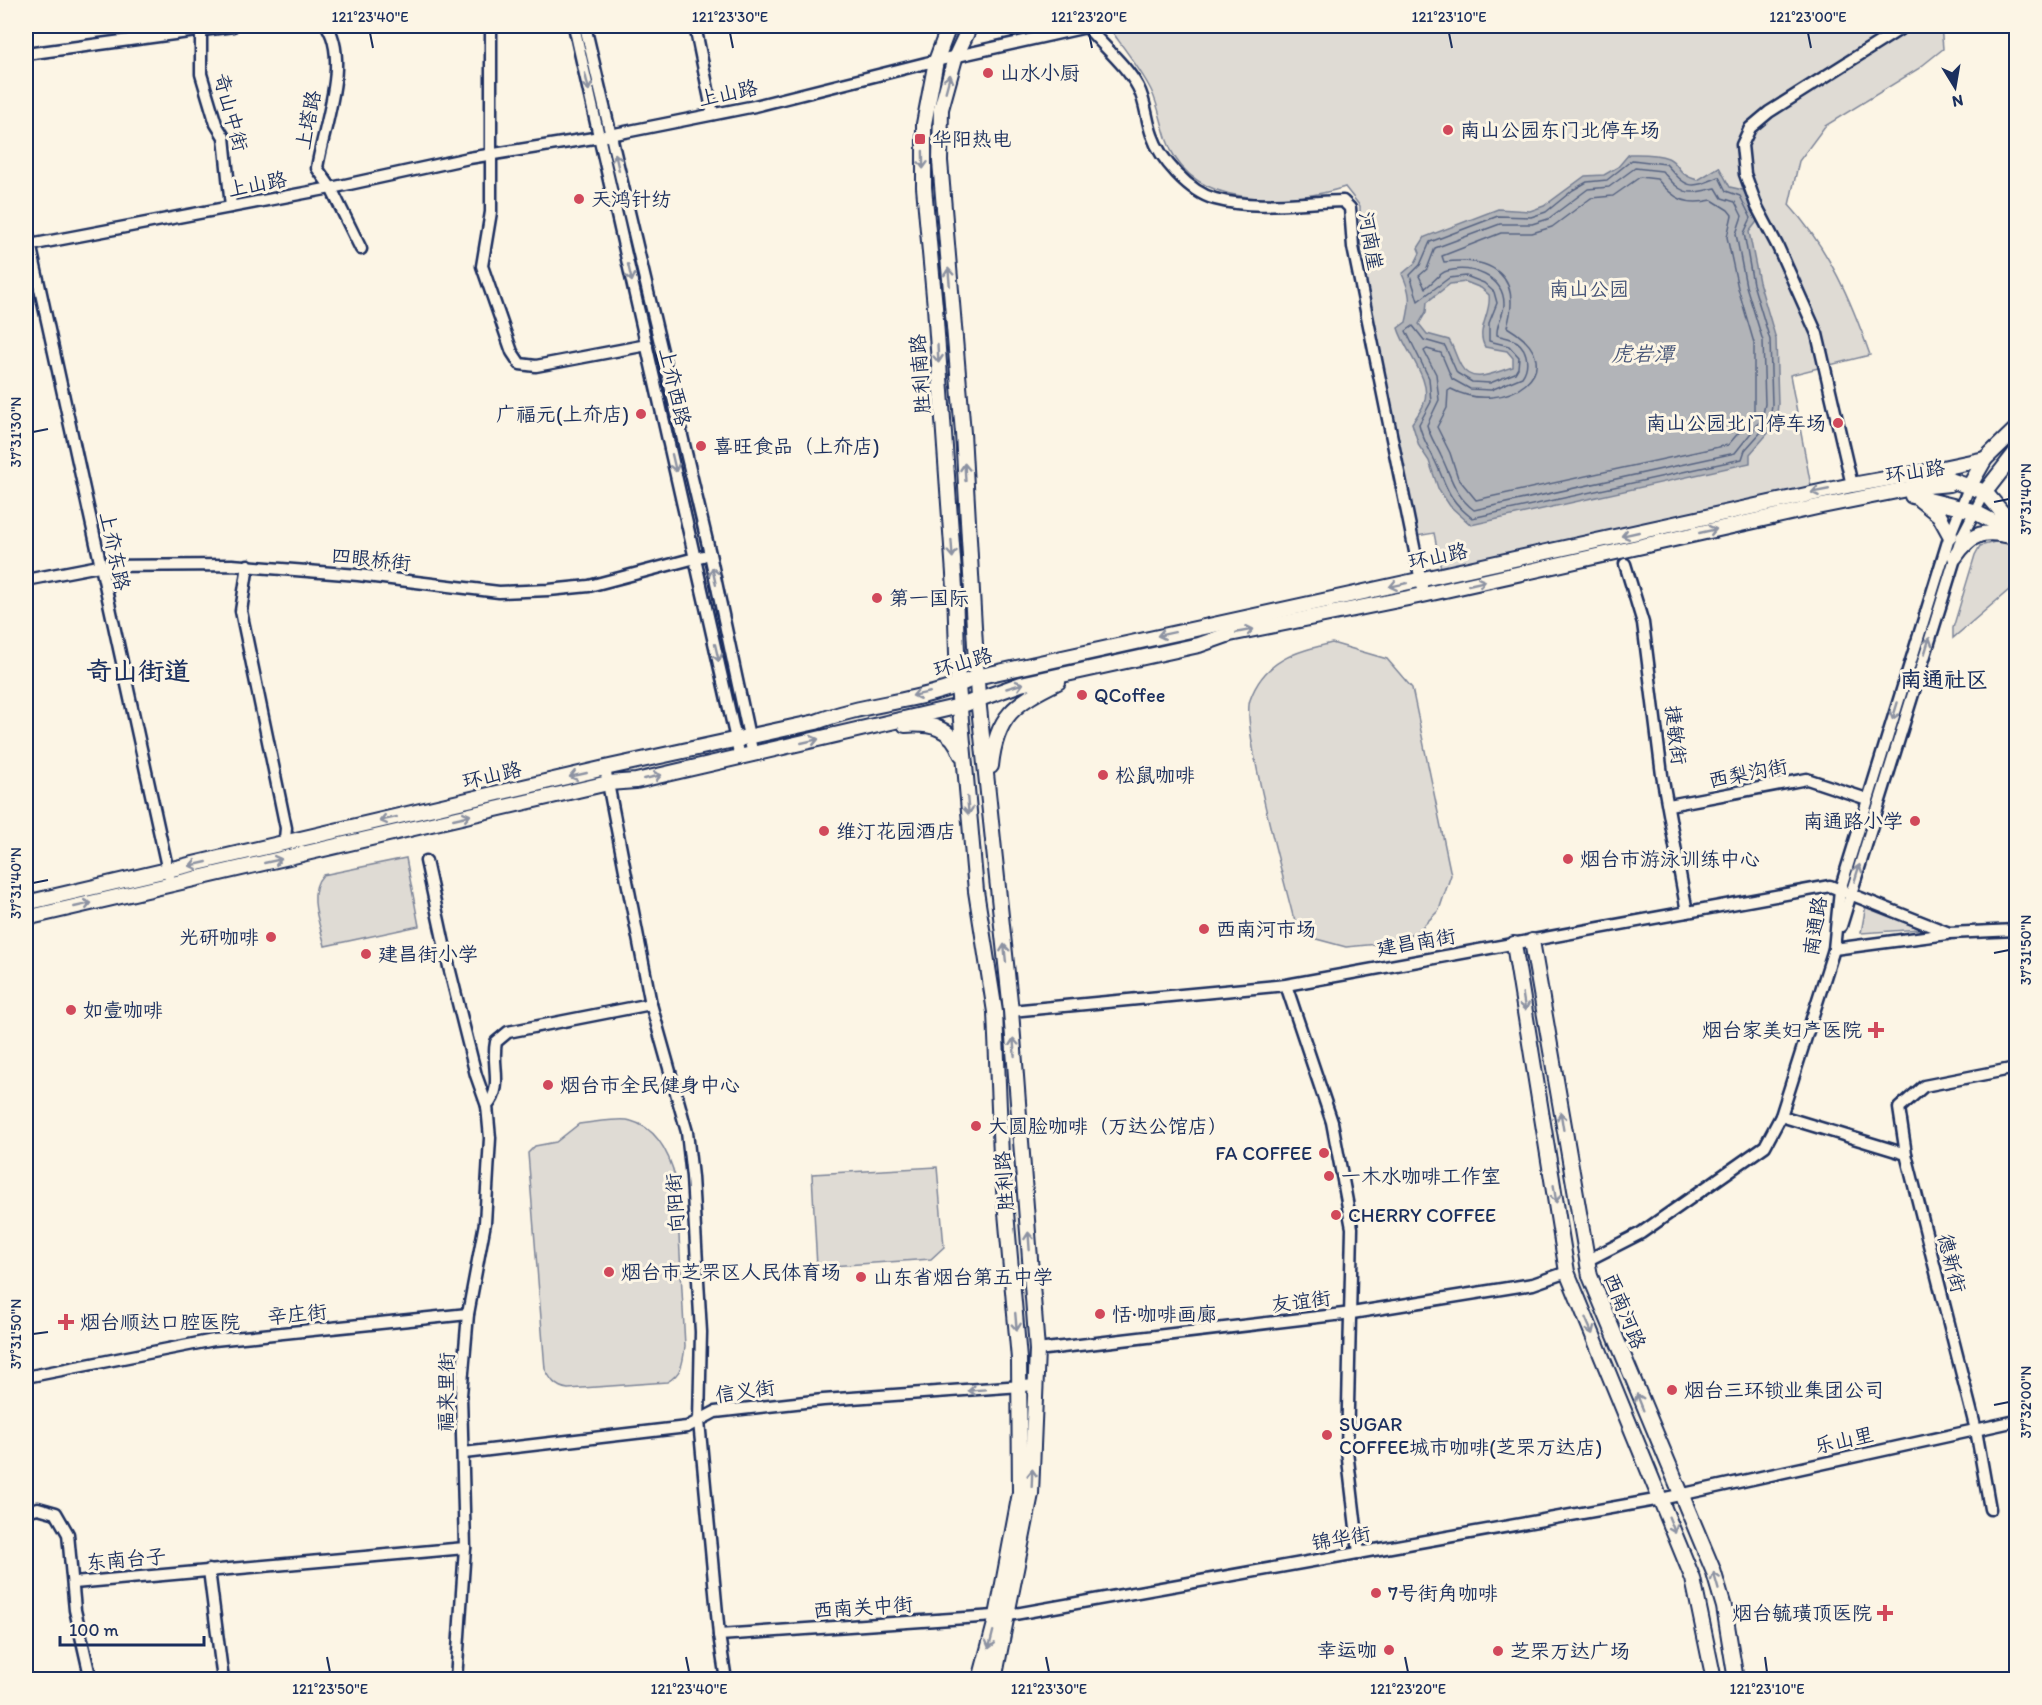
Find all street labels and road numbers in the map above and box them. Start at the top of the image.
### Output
street label: 奇山中街 [209,70,253,154]
street label: 上山路 [696,75,761,111]
street label: 上塔路 [290,87,326,152]
street label: 上山路 [225,166,290,202]
street label: 河南崖 [1354,209,1388,273]
street label: 胜利南路 [905,332,935,415]
street label: 上夼西路 [654,345,696,430]
street label: 环山路 [1884,455,1947,487]
street label: 上夼东路 [95,509,135,594]
street label: 环山路 [1406,538,1471,574]
street label: 四眼桥街 [330,543,412,575]
street label: 环山路 [931,642,996,682]
street label: 捷敏街 [1660,704,1692,766]
street label: 西梨沟街 [1706,754,1790,792]
street label: 环山路 [460,756,525,793]
street label: 南通路 [1798,894,1832,958]
street label: 建昌南街 [1375,923,1457,961]
street label: 胜利路 [990,1149,1018,1212]
street label: 向阳街 [661,1172,689,1234]
street label: 德新街 [1933,1231,1971,1295]
street label: 西南河路 [1599,1269,1651,1354]
street label: 友谊街 [1270,1285,1332,1317]
street label: 辛庄街 [266,1299,328,1329]
street label: 福来里街 [433,1352,459,1432]
street label: 信义街 [714,1375,776,1407]
street label: 乐山里 [1812,1422,1876,1458]
street label: 锦华街 [1309,1521,1373,1555]
street label: 东南台子 [85,1544,167,1574]
street label: 西南关中街 [812,1592,914,1622]

